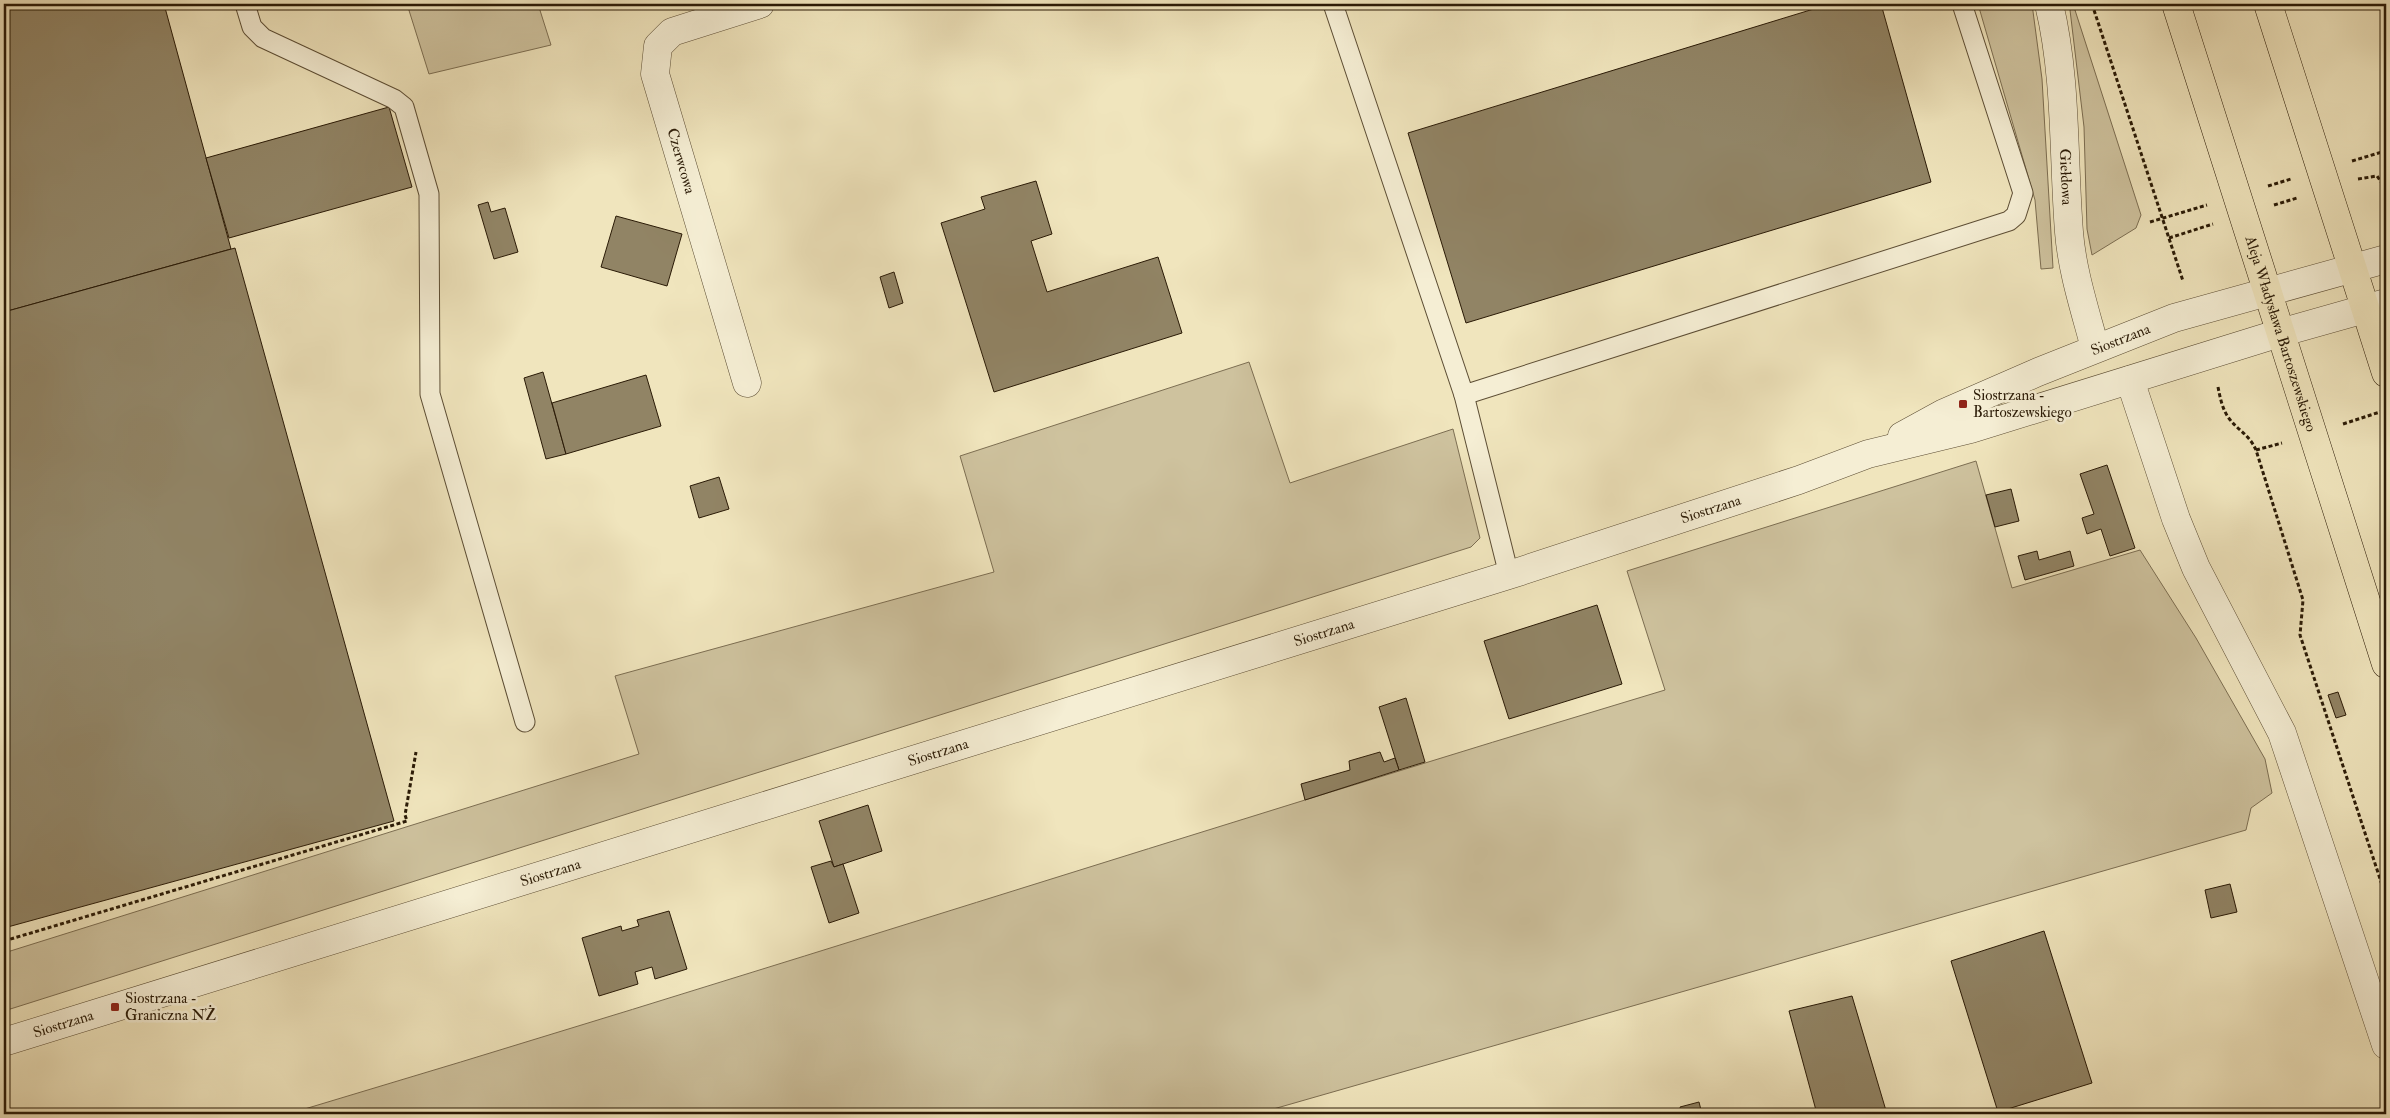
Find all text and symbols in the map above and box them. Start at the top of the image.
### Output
street label: Czerwcowa [663,126,700,197]
street label: Giełdowa [2055,148,2077,206]
street label: Aleja Władysława Bartoszewskiego [2241,232,2321,434]
street label: Siostrzana [2088,319,2154,360]
place label: Siostrzana - Bartoszewskiego [1973,386,2072,422]
marker: Siostrzana - Bartoszewskiego [1957,398,1969,410]
street label: Siostrzana [1678,490,1744,528]
street label: Siostrzana [1291,614,1357,651]
street label: Siostrzana [905,734,971,770]
street label: Siostrzana [518,854,584,891]
place label: Siostrzana - Graniczna NŻ [125,989,216,1025]
marker: Siostrzana - Graniczna NŻ [109,1001,121,1013]
street label: Siostrzana [31,1005,97,1042]

